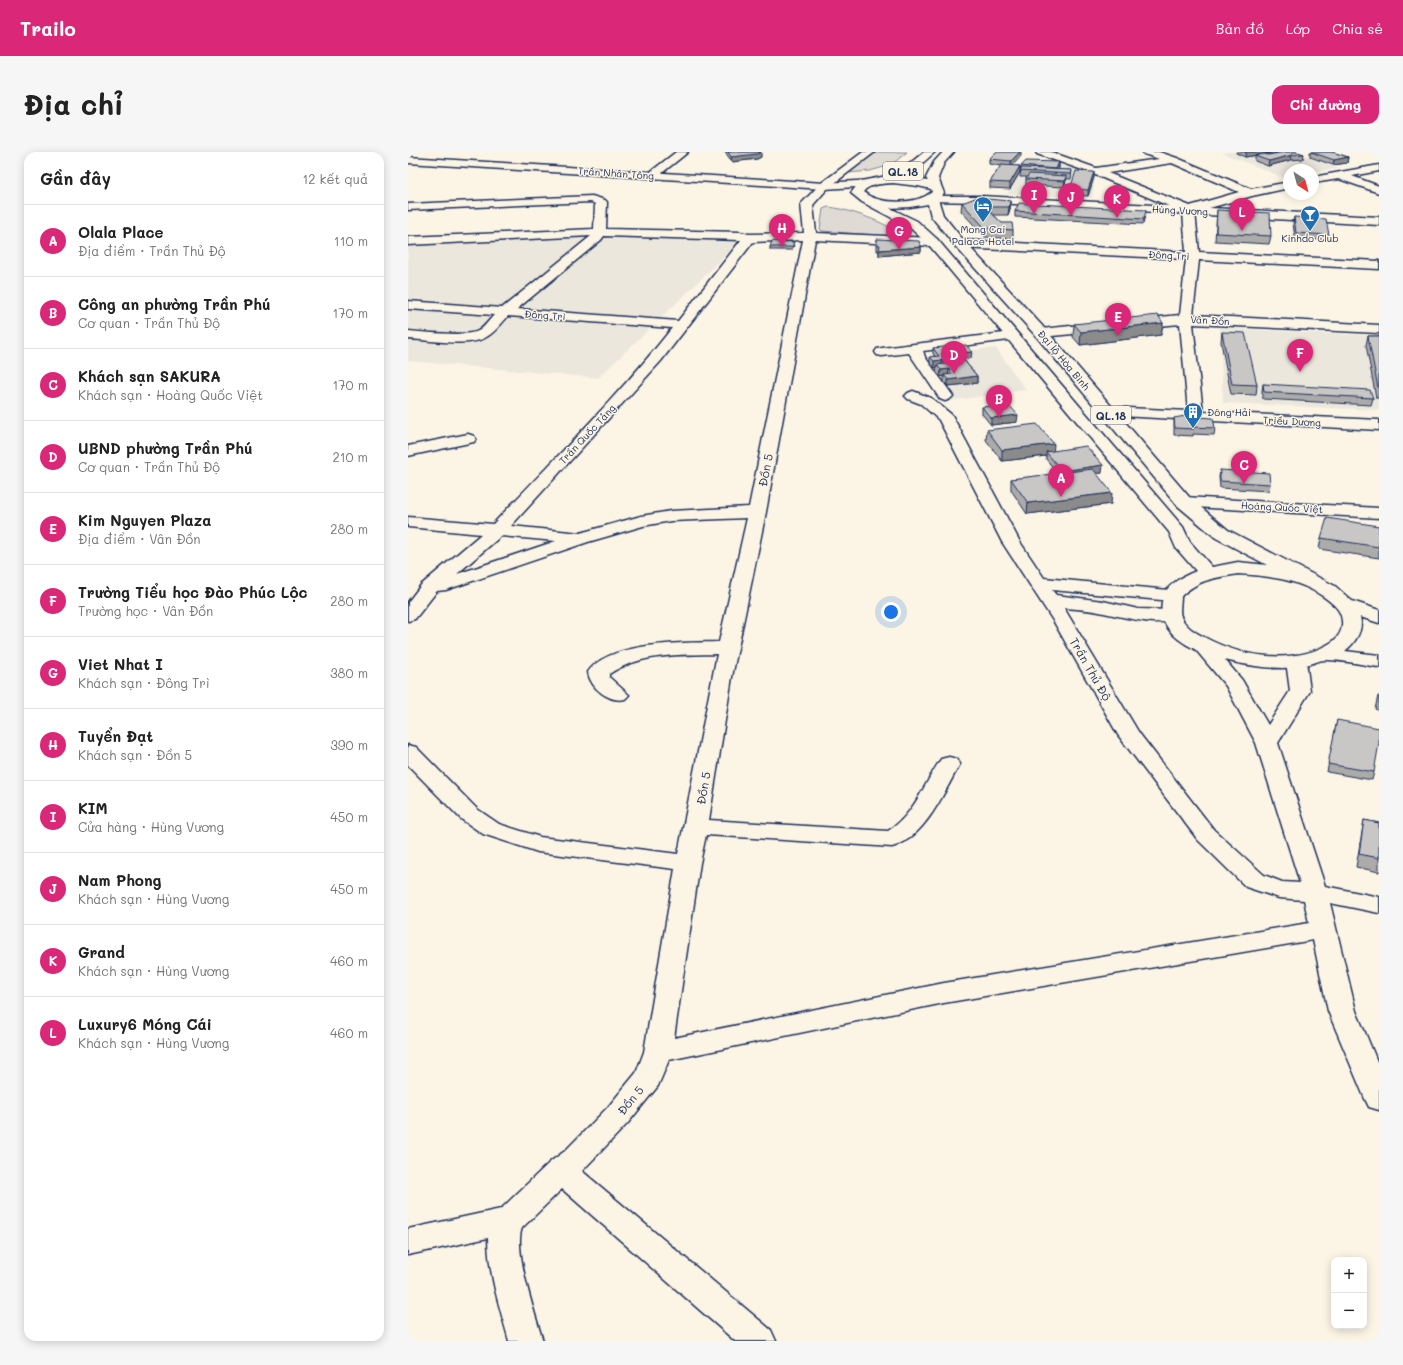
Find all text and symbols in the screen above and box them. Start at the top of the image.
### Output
text: Trailo [20,16,76,41]
text: Bản đồ [1216,19,1264,38]
text: Lớp [1286,19,1310,38]
text: Chia sẻ [1332,19,1383,38]
button: Chỉ đường [1272,85,1379,124]
text: Địa chỉ [24,86,124,122]
road number: QL.18 [883,162,923,180]
street label: Trần Nhân Tông [577,163,655,183]
north arrow [1283,164,1319,200]
text: Gần đây [40,167,111,189]
text: 12 kết quả [302,170,368,187]
pin: I [1021,181,1047,214]
pin: J [1058,183,1084,216]
pin: K [1104,185,1130,218]
hotel icon: Mong Cai Palace Hotel [972,195,994,223]
pin: L [1229,198,1255,231]
street label: Hùng Vương [1152,202,1209,218]
bar icon: Kinhdo Club [1299,204,1321,232]
pin: H [769,214,795,247]
pin: G [886,217,912,250]
text: Olala Place [78,222,164,242]
place label: Mong Cai Palace Hotel [952,222,1014,248]
place label: Kinhdo Club [1281,231,1339,245]
text: A [48,232,58,249]
text: 110 m [334,232,368,249]
text: Địa điểm · Trần Thủ Độ [78,242,226,259]
street label: Đông Trì [1148,247,1190,263]
text: Công an phường Trần Phú [78,294,271,314]
pin: E [1105,303,1131,336]
text: B [49,304,57,321]
text: 170 m [332,304,368,321]
street label: Đông Trì [524,307,566,323]
street label: Vân Đồn [1190,312,1230,328]
text: Cơ quan · Trần Thủ Độ [78,314,220,331]
street label: Đại lộ Hòa Bình [1035,327,1093,393]
pin: F [1287,339,1313,372]
pin: D [941,341,967,374]
text: Khách sạn SAKURA [78,366,221,386]
text: C [48,376,58,393]
text: 170 m [332,376,368,393]
pin: B [986,385,1012,418]
text: Khách sạn · Hoàng Quốc Việt [78,386,263,403]
street label: Trần Quốc Tảng [556,401,619,467]
building icon: Đông Hải [1182,401,1204,429]
place label: Đông Hải [1207,405,1251,419]
road number: QL.18 [1091,406,1131,424]
street label: Triều Dương [1263,412,1322,430]
text: UBND phường Trần Phú [78,438,252,458]
text: D [48,448,58,465]
text: 210 m [332,448,368,465]
pin: C [1231,451,1257,484]
street label: Đồn 5 [754,452,776,488]
text: Cơ quan · Trần Thủ Độ [78,458,220,475]
pin: A [1048,464,1074,497]
street label: Hoàng Quốc Việt [1241,498,1323,516]
text: Kim Nguyen Plaza [78,510,211,530]
text: E [49,520,57,537]
text: 280 m [330,520,368,537]
text: Địa điểm · Vân Đồn [78,530,200,547]
text: Trường Tiểu học Đào Phúc Lộc [78,582,308,602]
text: F [49,592,57,609]
text: 280 m [330,592,368,609]
text: Trường học · Vân Đồn [78,602,213,619]
your location [881,602,901,622]
street label: Trần Thủ Độ [1066,635,1116,703]
text: Viet Nhat I [78,654,163,674]
text: G [48,664,58,681]
text: 380 m [330,664,368,681]
text: Khách sạn · Đông Trì [78,674,210,691]
text: Tuyển Đạt [78,726,153,746]
text: H [48,736,58,753]
text: 390 m [330,736,368,753]
text: Khách sạn · Đồn 5 [78,746,192,763]
street label: Đồn 5 [692,770,714,806]
text: KIM [78,798,108,818]
text: I [50,808,56,825]
text: 450 m [330,808,368,825]
text: Cửa hàng · Hùng Vương [78,818,224,835]
text: Nam Phong [78,870,162,890]
text: J [49,880,57,897]
text: 450 m [330,880,368,897]
text: Khách sạn · Hùng Vương [78,890,229,907]
text: Grand [78,942,125,962]
text: K [49,952,57,969]
text: 460 m [330,952,368,969]
text: Khách sạn · Hùng Vương [78,962,229,979]
text: Luxury6 Móng Cái [78,1014,212,1034]
text: L [49,1024,57,1041]
text: 460 m [330,1024,368,1041]
text: Khách sạn · Hùng Vương [78,1034,229,1051]
street label: Đồn 5 [613,1082,647,1118]
map controls [1331,1257,1367,1329]
button: + [1331,1257,1367,1293]
button: − [1331,1293,1367,1329]

